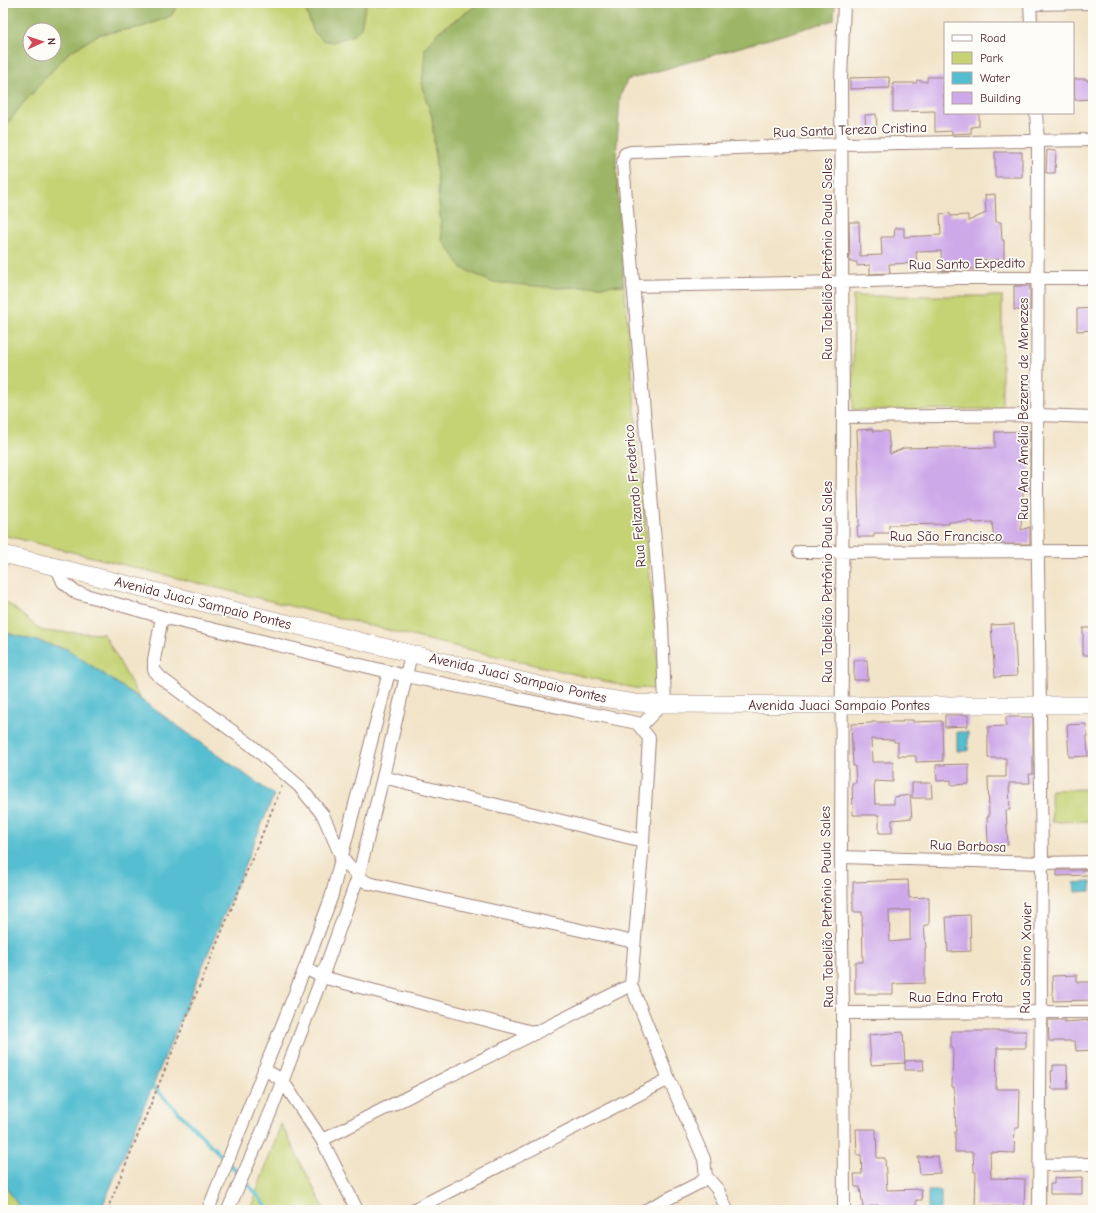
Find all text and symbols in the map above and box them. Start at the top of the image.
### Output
north arrow [22,22,62,62]
legend [944,22,1074,114]
text: Road [980,31,1006,45]
text: N [45,38,58,45]
text: Park [980,51,1003,65]
text: Water [980,71,1010,85]
text: Building [980,91,1021,105]
street label: Rua Santa Tereza Cristina [773,119,927,141]
street label: Rua Tabelião Petrônio Paula Sales [819,158,836,360]
street label: Rua Santo Expedito [908,254,1026,274]
street label: Rua Ana Amélia Bezerra de Menezes [1015,298,1032,520]
street label: Rua Felizardo Frederico [620,424,650,568]
street label: Rua Tabelião Petrônio Paula Sales [819,481,836,683]
street label: Rua São Francisco [890,528,1002,545]
street label: Avenida Juaci Sampaio Pontes [113,573,293,633]
street label: Avenida Juaci Sampaio Pontes [428,649,609,707]
street label: Avenida Juaci Sampaio Pontes [748,697,930,714]
street label: Rua Tabelião Petrônio Paula Sales [817,806,837,1008]
street label: Rua Barbosa [929,836,1007,856]
street label: Rua Sabino Xavier [1017,902,1035,1014]
street label: Rua Edna Frota [909,989,1003,1006]

